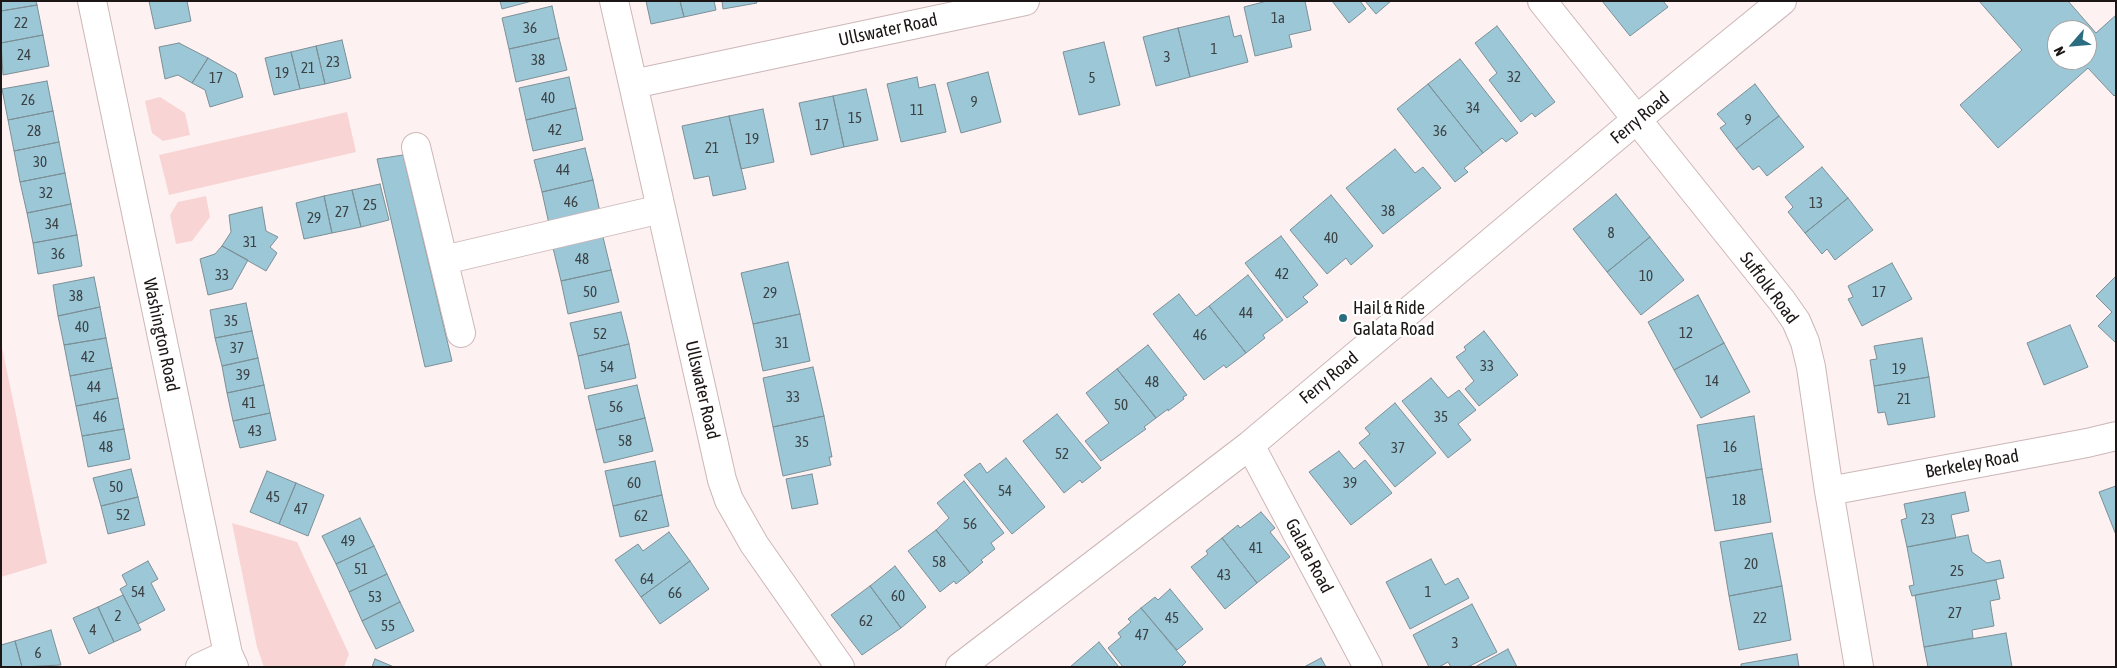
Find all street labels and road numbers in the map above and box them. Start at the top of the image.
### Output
street label: Ullswater Road [836,9,940,51]
street label: Ferry Road [1606,87,1674,149]
street label: Suffolk Road [1735,248,1803,328]
street label: Washington Road [138,276,184,394]
street label: Ullswater Road [680,338,724,442]
street label: Ferry Road [1295,347,1363,409]
street label: Berkeley Road [1924,445,2020,483]
street label: Galata Road [1280,515,1338,597]

